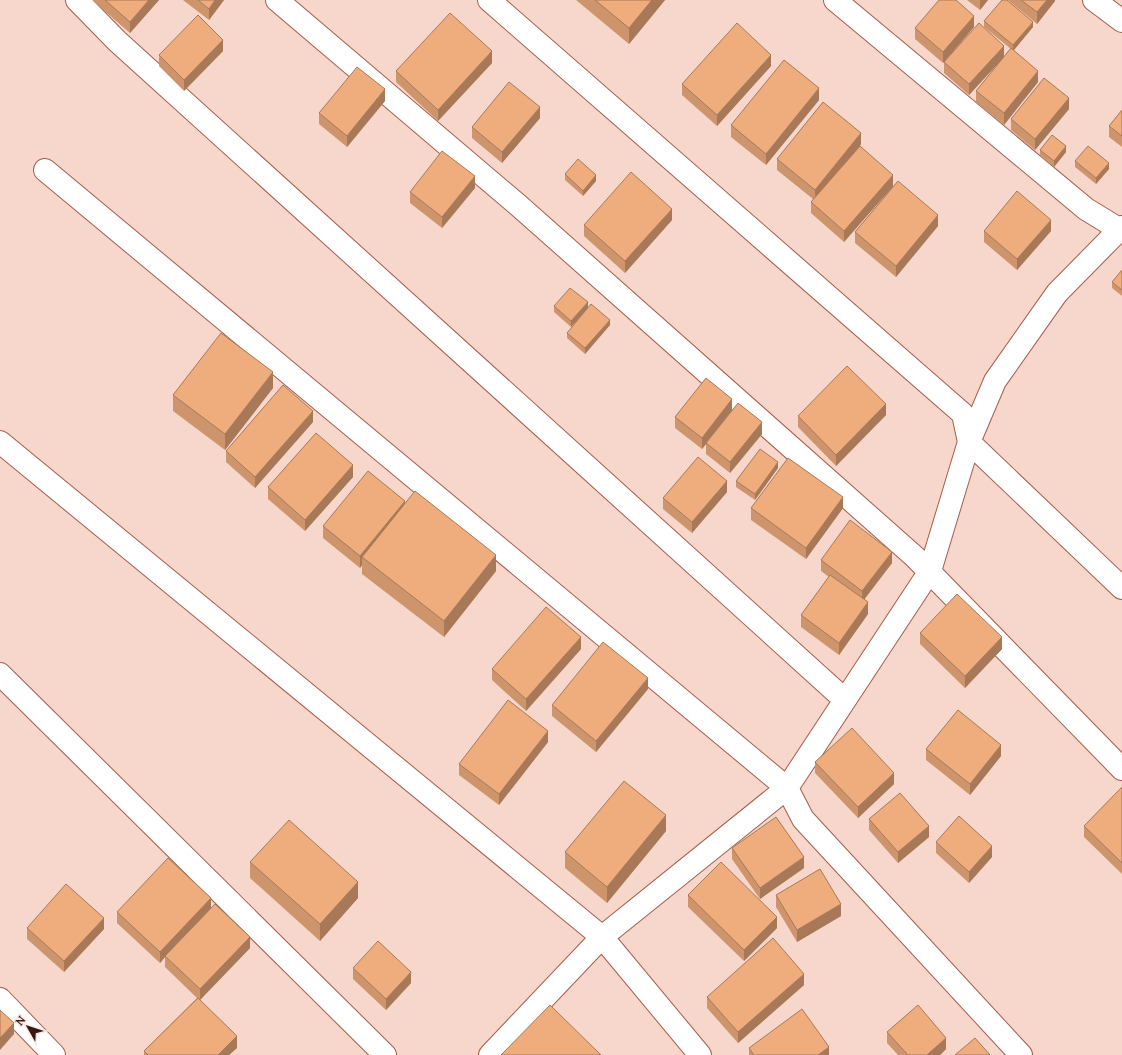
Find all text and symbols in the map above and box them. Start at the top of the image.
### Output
north arrow [8,1007,48,1047]
text: N [12,1013,29,1028]

